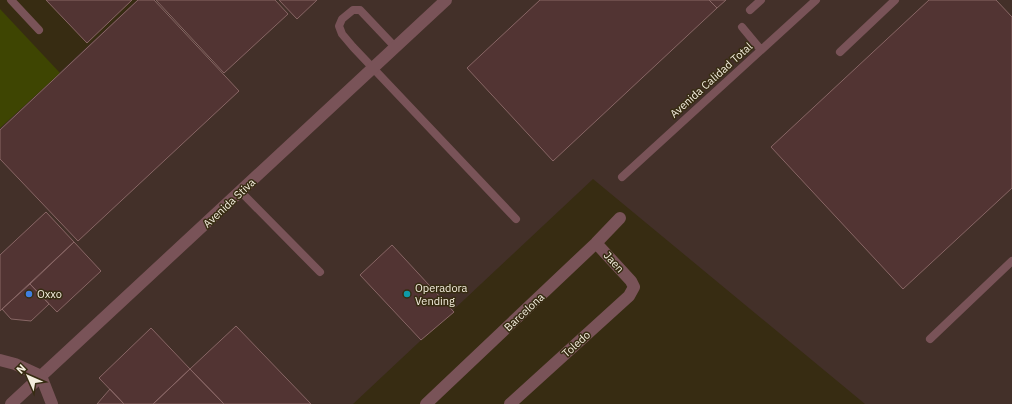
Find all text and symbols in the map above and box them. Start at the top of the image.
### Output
street label: Avenida Calidad Total [667,39,755,121]
street label: Avenida Stiva [200,175,258,231]
street label: Jaen [601,248,627,276]
place label: Operadora Vending [415,281,468,308]
place label: Oxxo [37,287,62,301]
marker: Oxxo [24,289,34,299]
marker: Operadora Vending [402,289,412,299]
street label: Barcelona [501,290,547,334]
street label: Toledo [559,328,593,360]
north arrow [8,356,48,396]
text: N [13,361,29,377]

